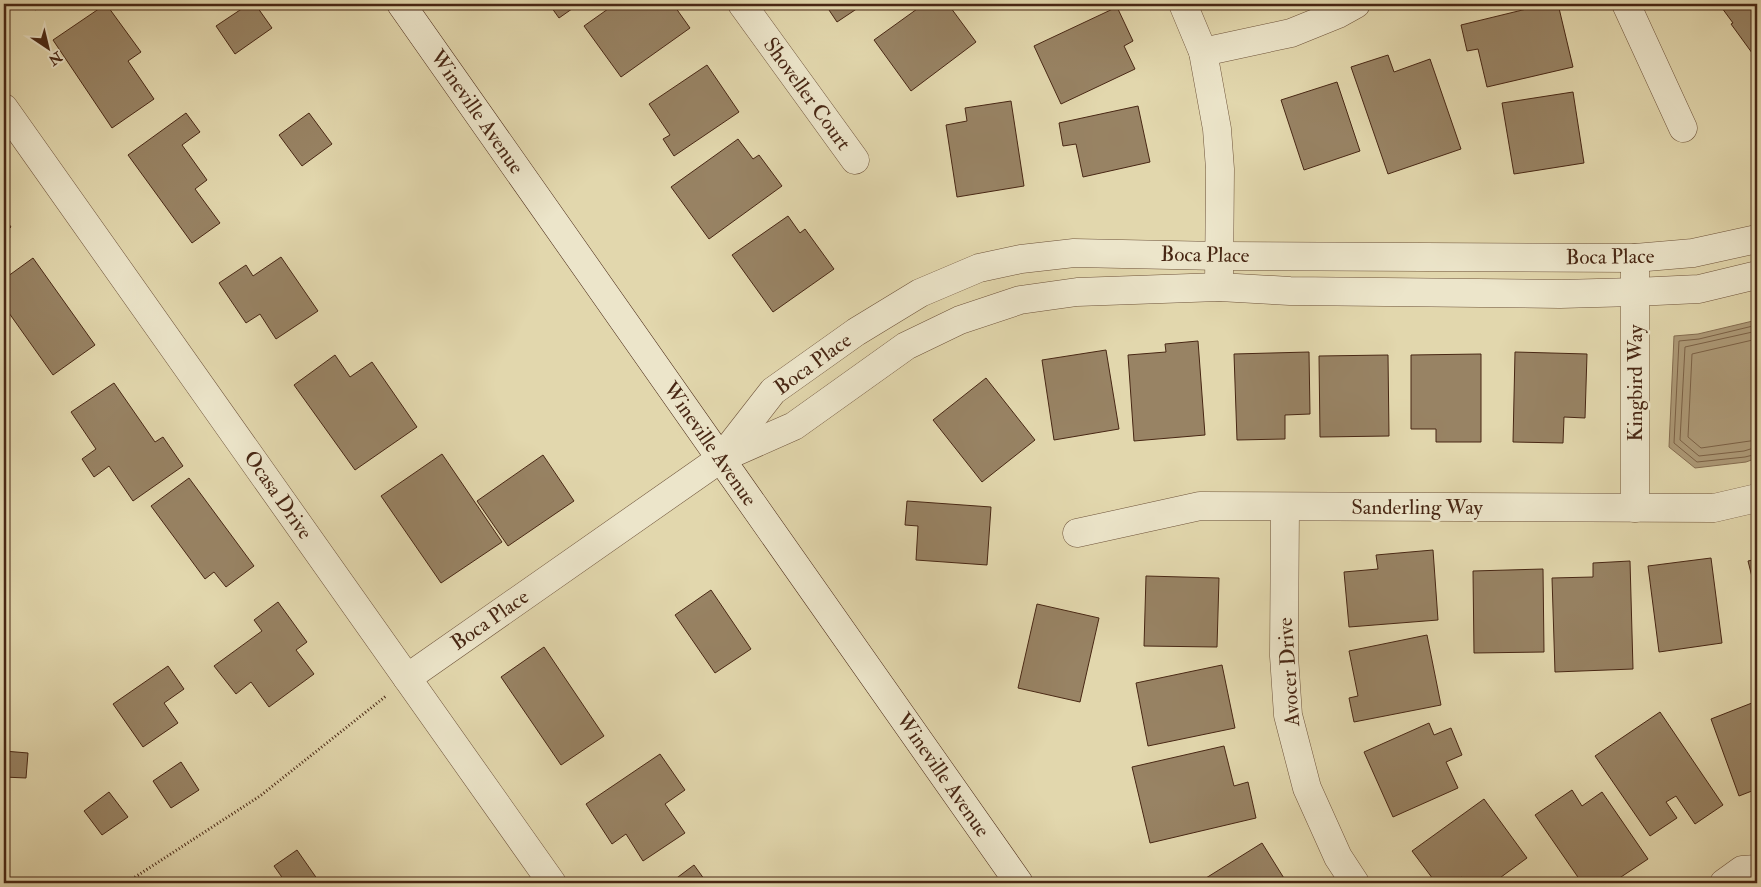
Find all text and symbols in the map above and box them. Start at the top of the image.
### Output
north arrow [22,22,72,72]
street label: Shoveller Court [757,32,857,156]
street label: Wineville Avenue [424,44,530,180]
text: N [45,47,66,69]
street label: Boca Place [1160,241,1250,269]
street label: Boca Place [1565,243,1655,271]
street label: Kingbird Way [1622,324,1649,441]
street label: Boca Place [769,327,857,401]
street label: Wineville Avenue [657,376,763,512]
street label: Ocasa Drive [238,445,319,545]
street label: Sanderling Way [1351,494,1484,521]
street label: Boca Place [446,583,534,657]
street label: Avocer Drive [1272,616,1306,729]
street label: Wineville Avenue [890,707,996,843]

